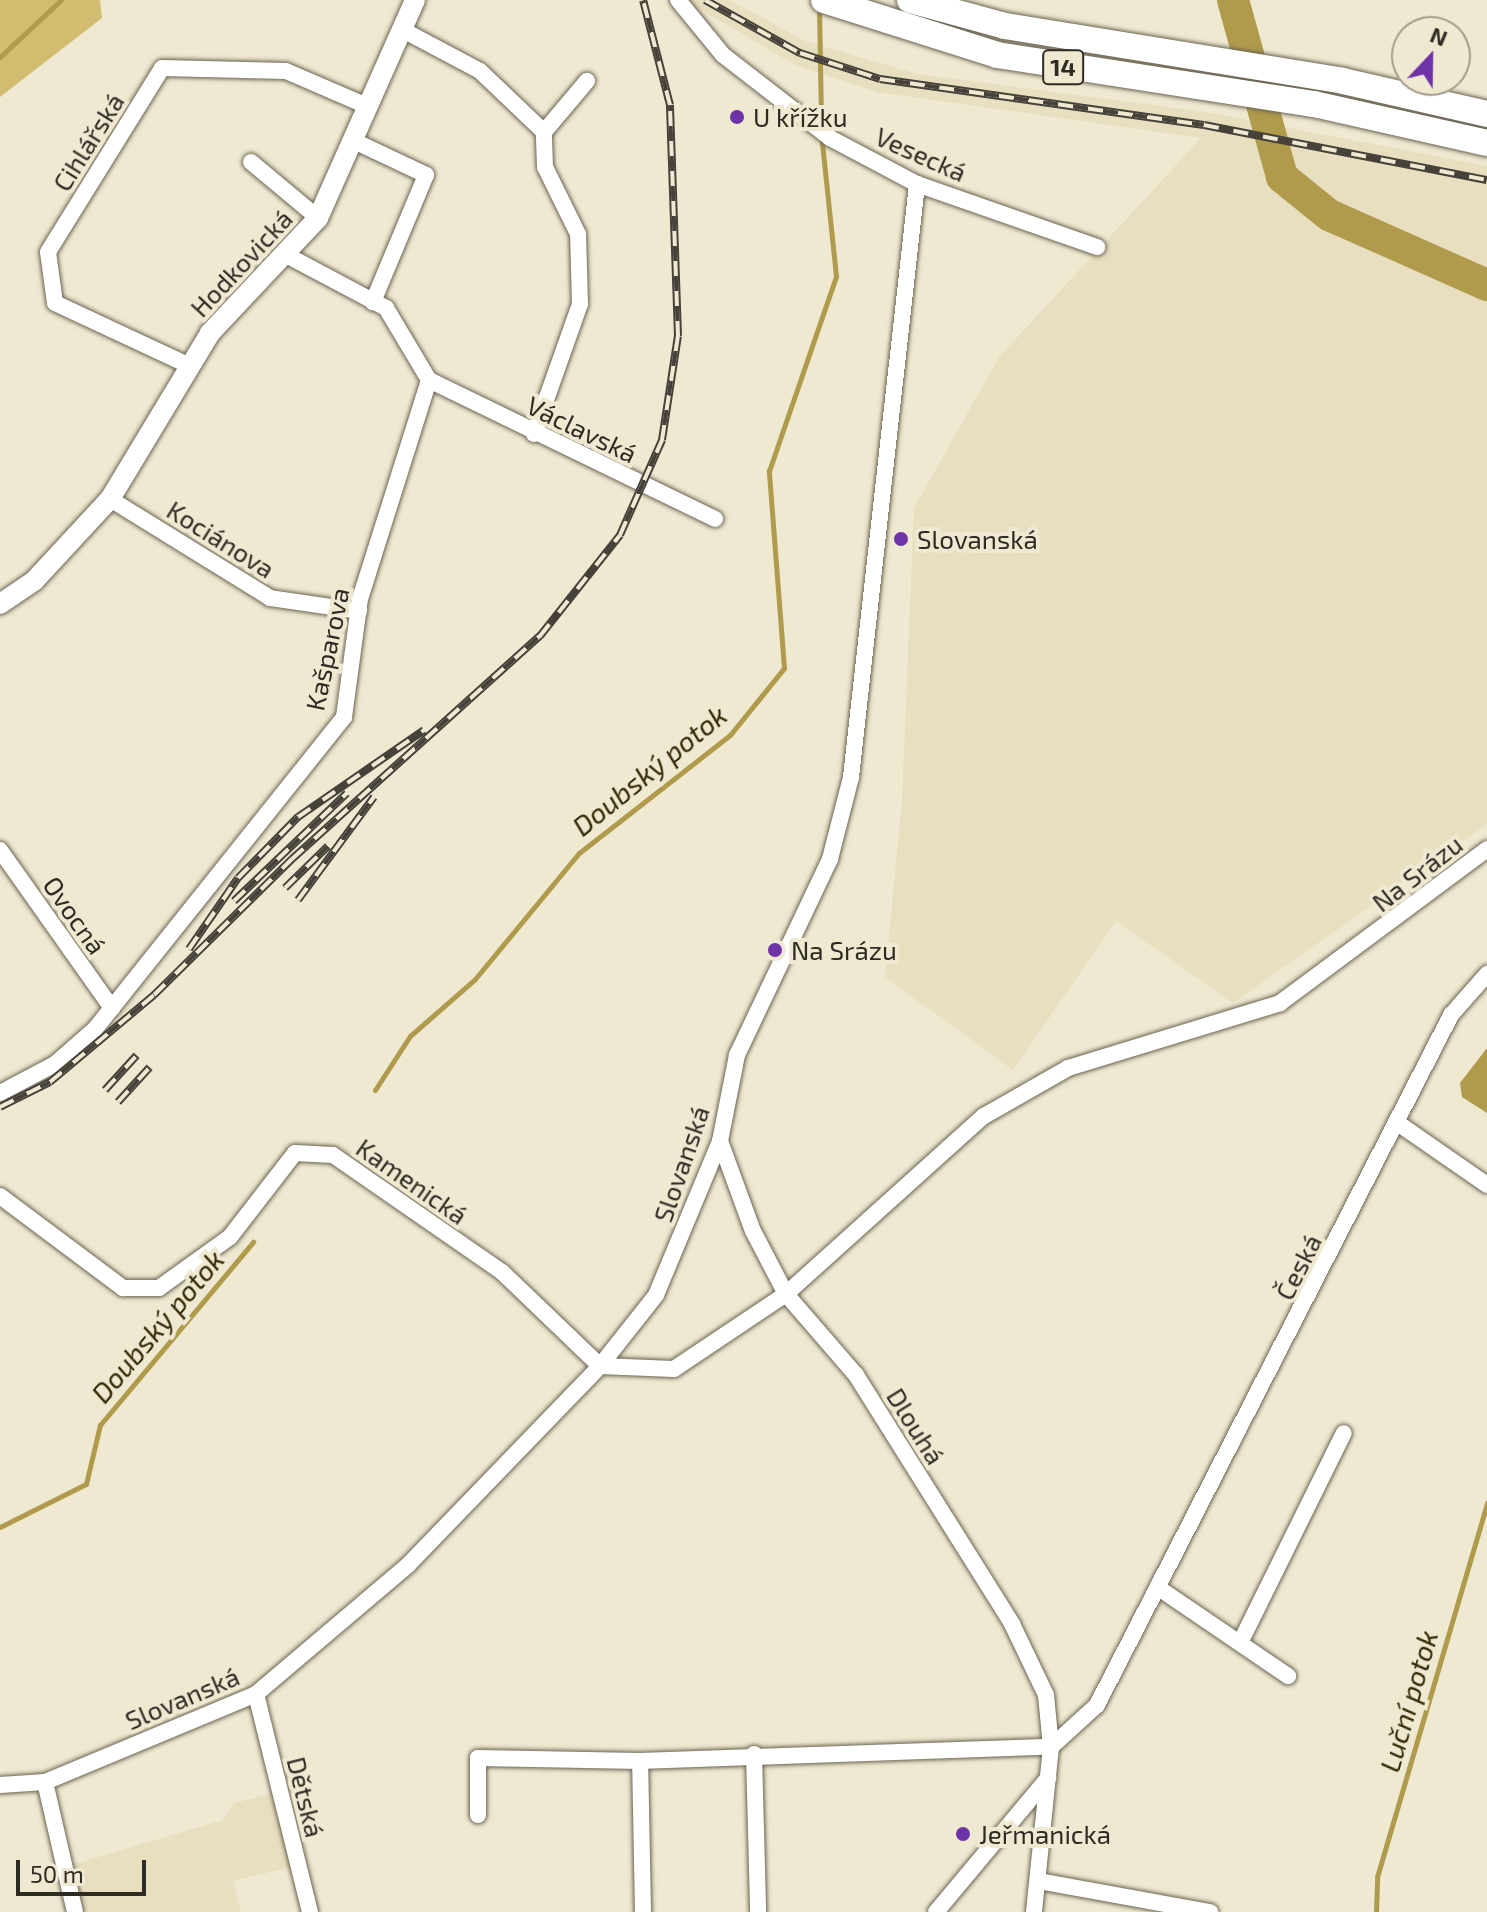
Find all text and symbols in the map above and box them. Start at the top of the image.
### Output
north arrow [1391,16,1471,96]
text: N [1427,21,1451,51]
road number: 14 [1041,47,1085,87]
street label: Cihlářská [46,87,130,197]
place label: U křížku [753,101,848,133]
marker: U křížku [728,108,746,126]
street label: Vesecká [871,120,971,188]
street label: Hodkovická [184,203,298,323]
street label: Václavská [522,389,642,469]
street label: Kociánova [161,494,281,584]
place label: Slovanská [917,523,1038,555]
marker: Slovanská [892,530,910,548]
street label: Kašparova [299,585,355,713]
water label: Doubský potok [565,697,733,843]
street label: Na Srázu [1366,828,1468,918]
street label: Ovocná [37,870,113,960]
place label: Na Srázu [791,934,897,966]
marker: Na Srázu [766,941,784,959]
street label: Slovanská [647,1102,715,1226]
street label: Kamenická [351,1131,473,1231]
street label: Česká [1268,1229,1328,1305]
water label: Doubský potok [83,1243,231,1409]
street label: Dlouhá [881,1382,951,1470]
water label: Luční potok [1372,1626,1444,1776]
street label: Slovanská [120,1660,244,1736]
street label: Dětská [281,1754,331,1840]
place label: Jeřmanická [979,1818,1111,1850]
marker: Jeřmanická [954,1825,972,1843]
scale bar [20,1844,150,1894]
text: 50 m [30,1859,84,1888]

